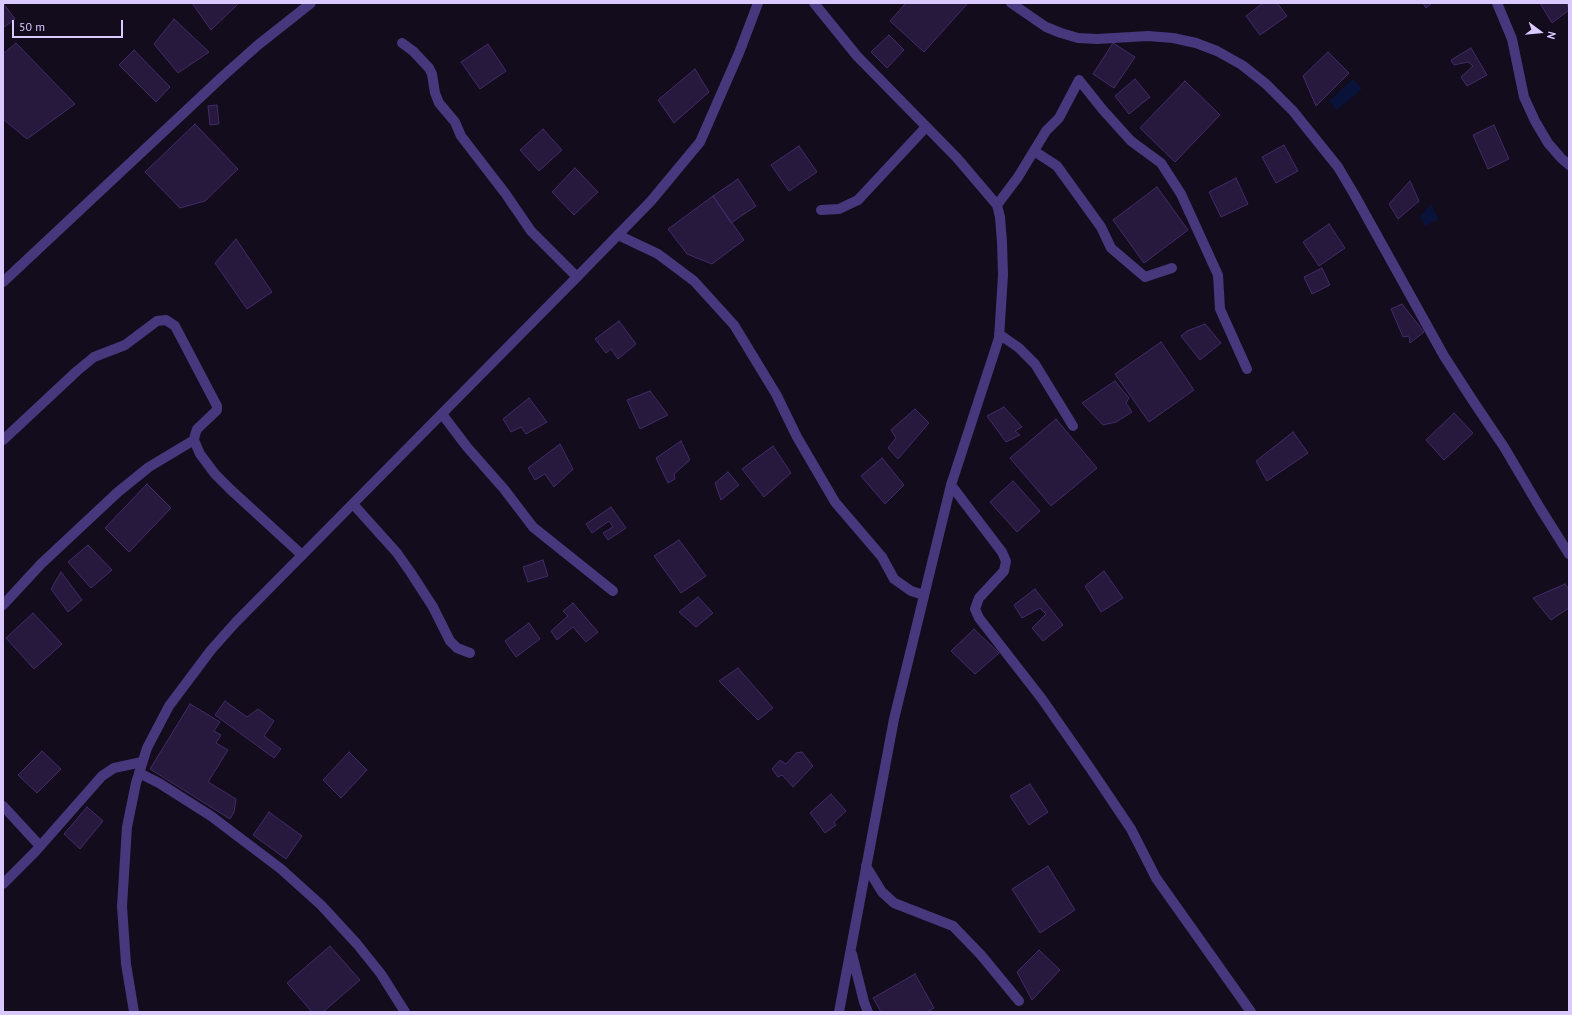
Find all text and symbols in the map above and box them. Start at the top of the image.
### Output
scale bar [14,12,125,38]
north arrow [1520,12,1560,52]
text: 50 m [19,19,45,34]
text: N [1544,30,1559,41]

